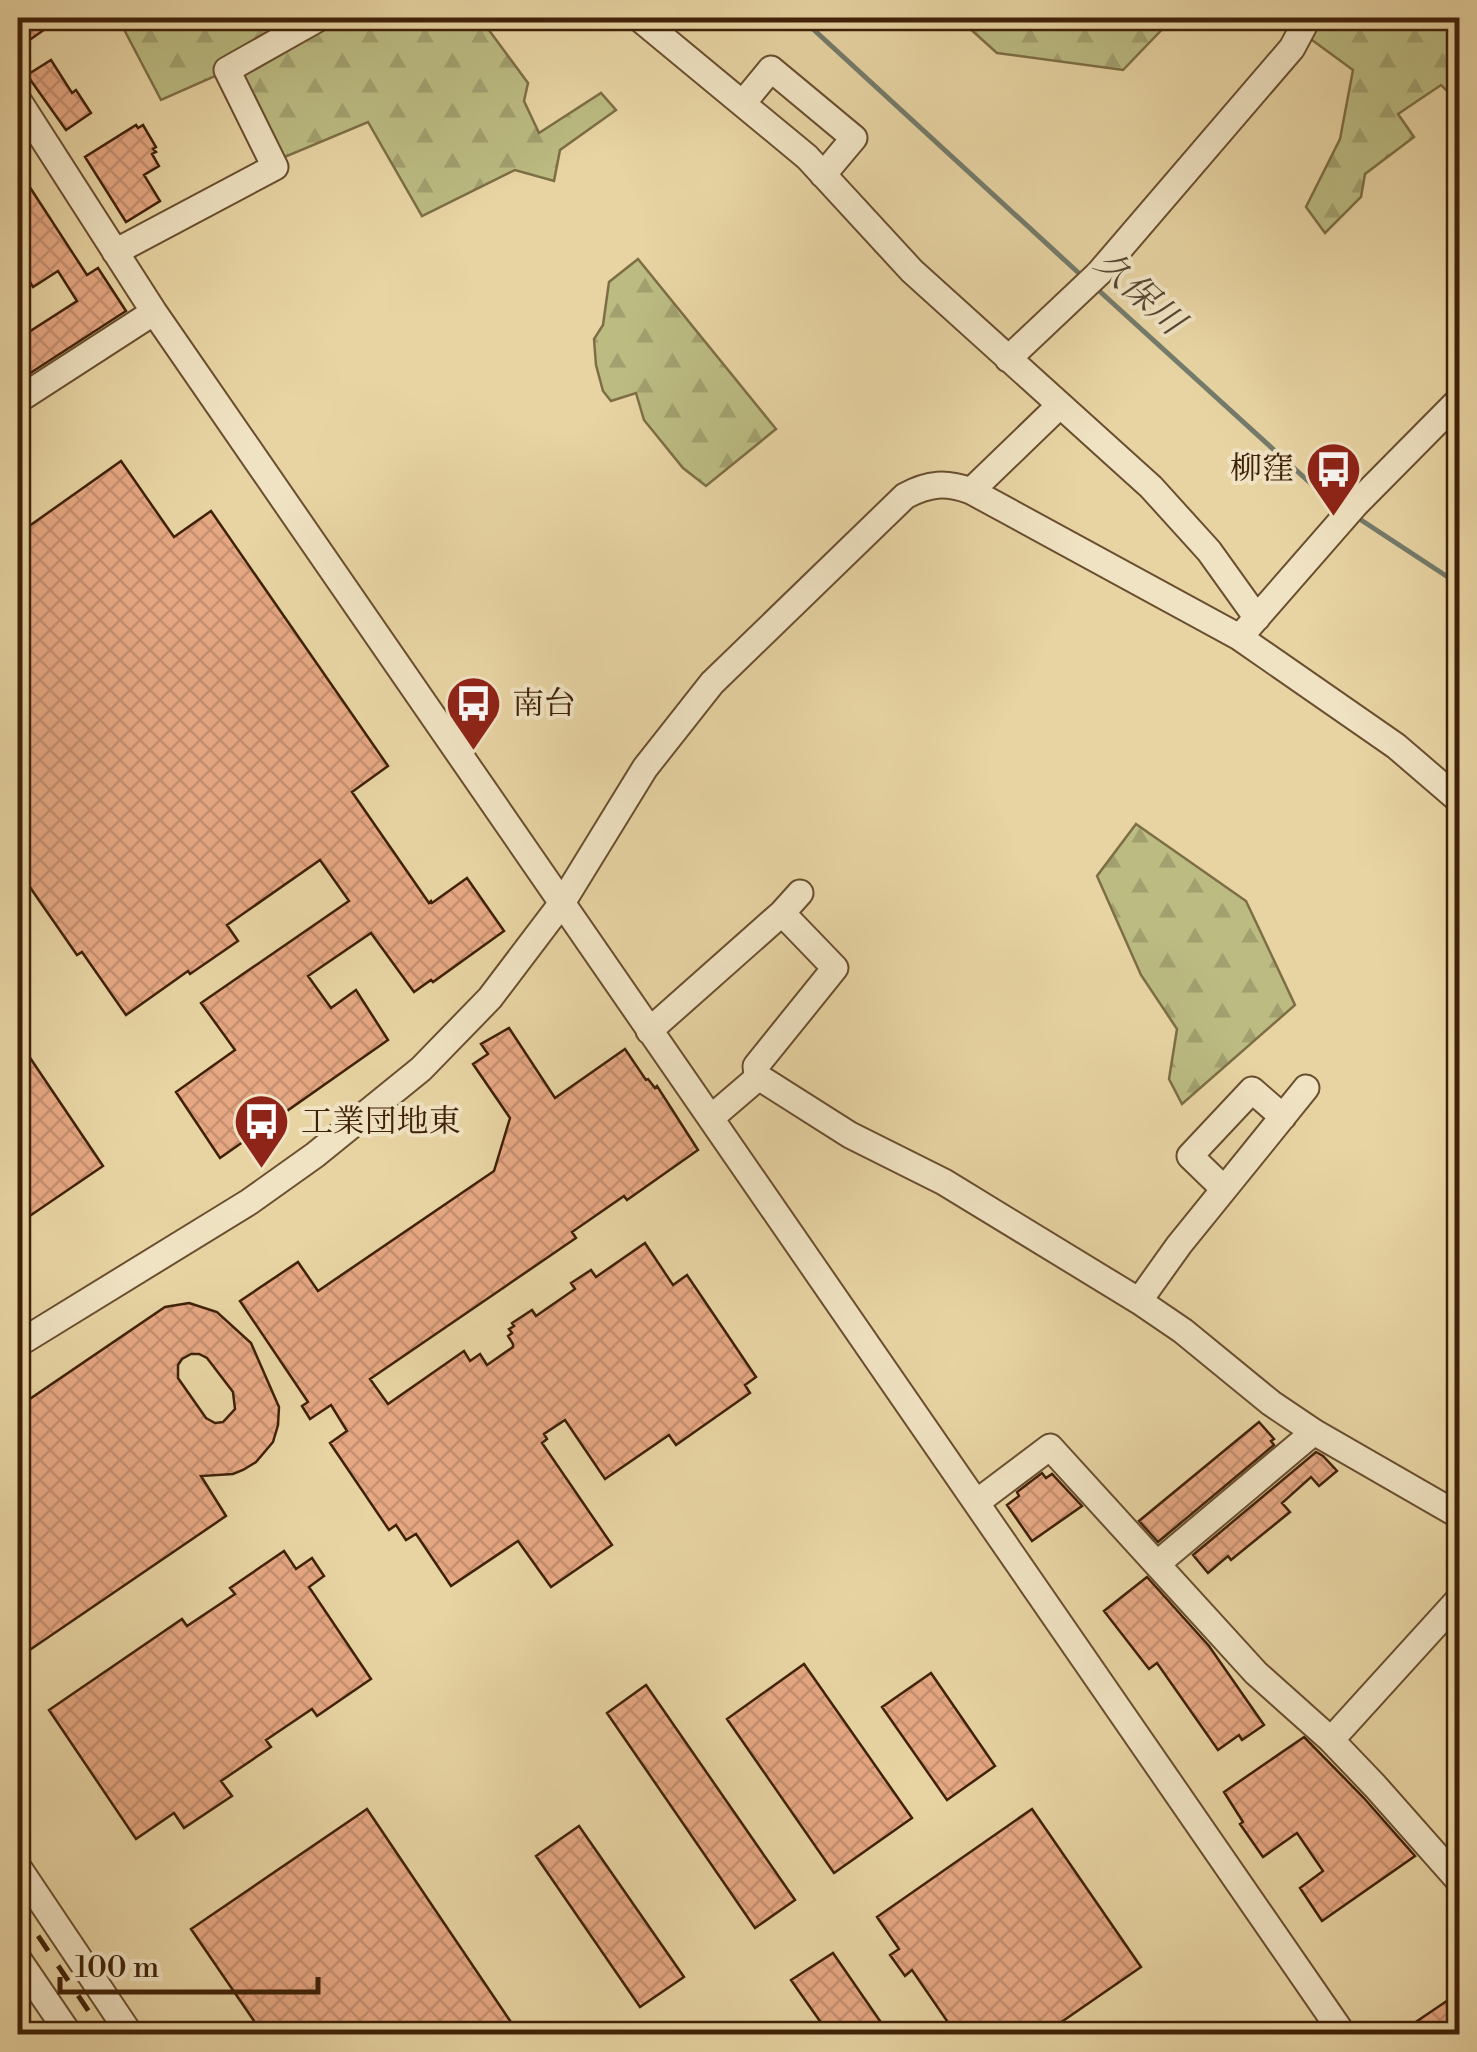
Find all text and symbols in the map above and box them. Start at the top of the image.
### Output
water label: 久保川 [1086,242,1195,347]
bus stop icon: 柳窪 [1303,439,1363,518]
place label: 柳窪 [1230,449,1294,489]
bus stop icon: 南台 [443,674,503,753]
place label: 南台 [512,684,576,724]
bus stop icon: 工業団地東 [232,1092,292,1171]
place label: 工業団地東 [301,1102,461,1142]
scale bar [60,1932,318,1994]
text: 100 m [75,1949,159,1987]

